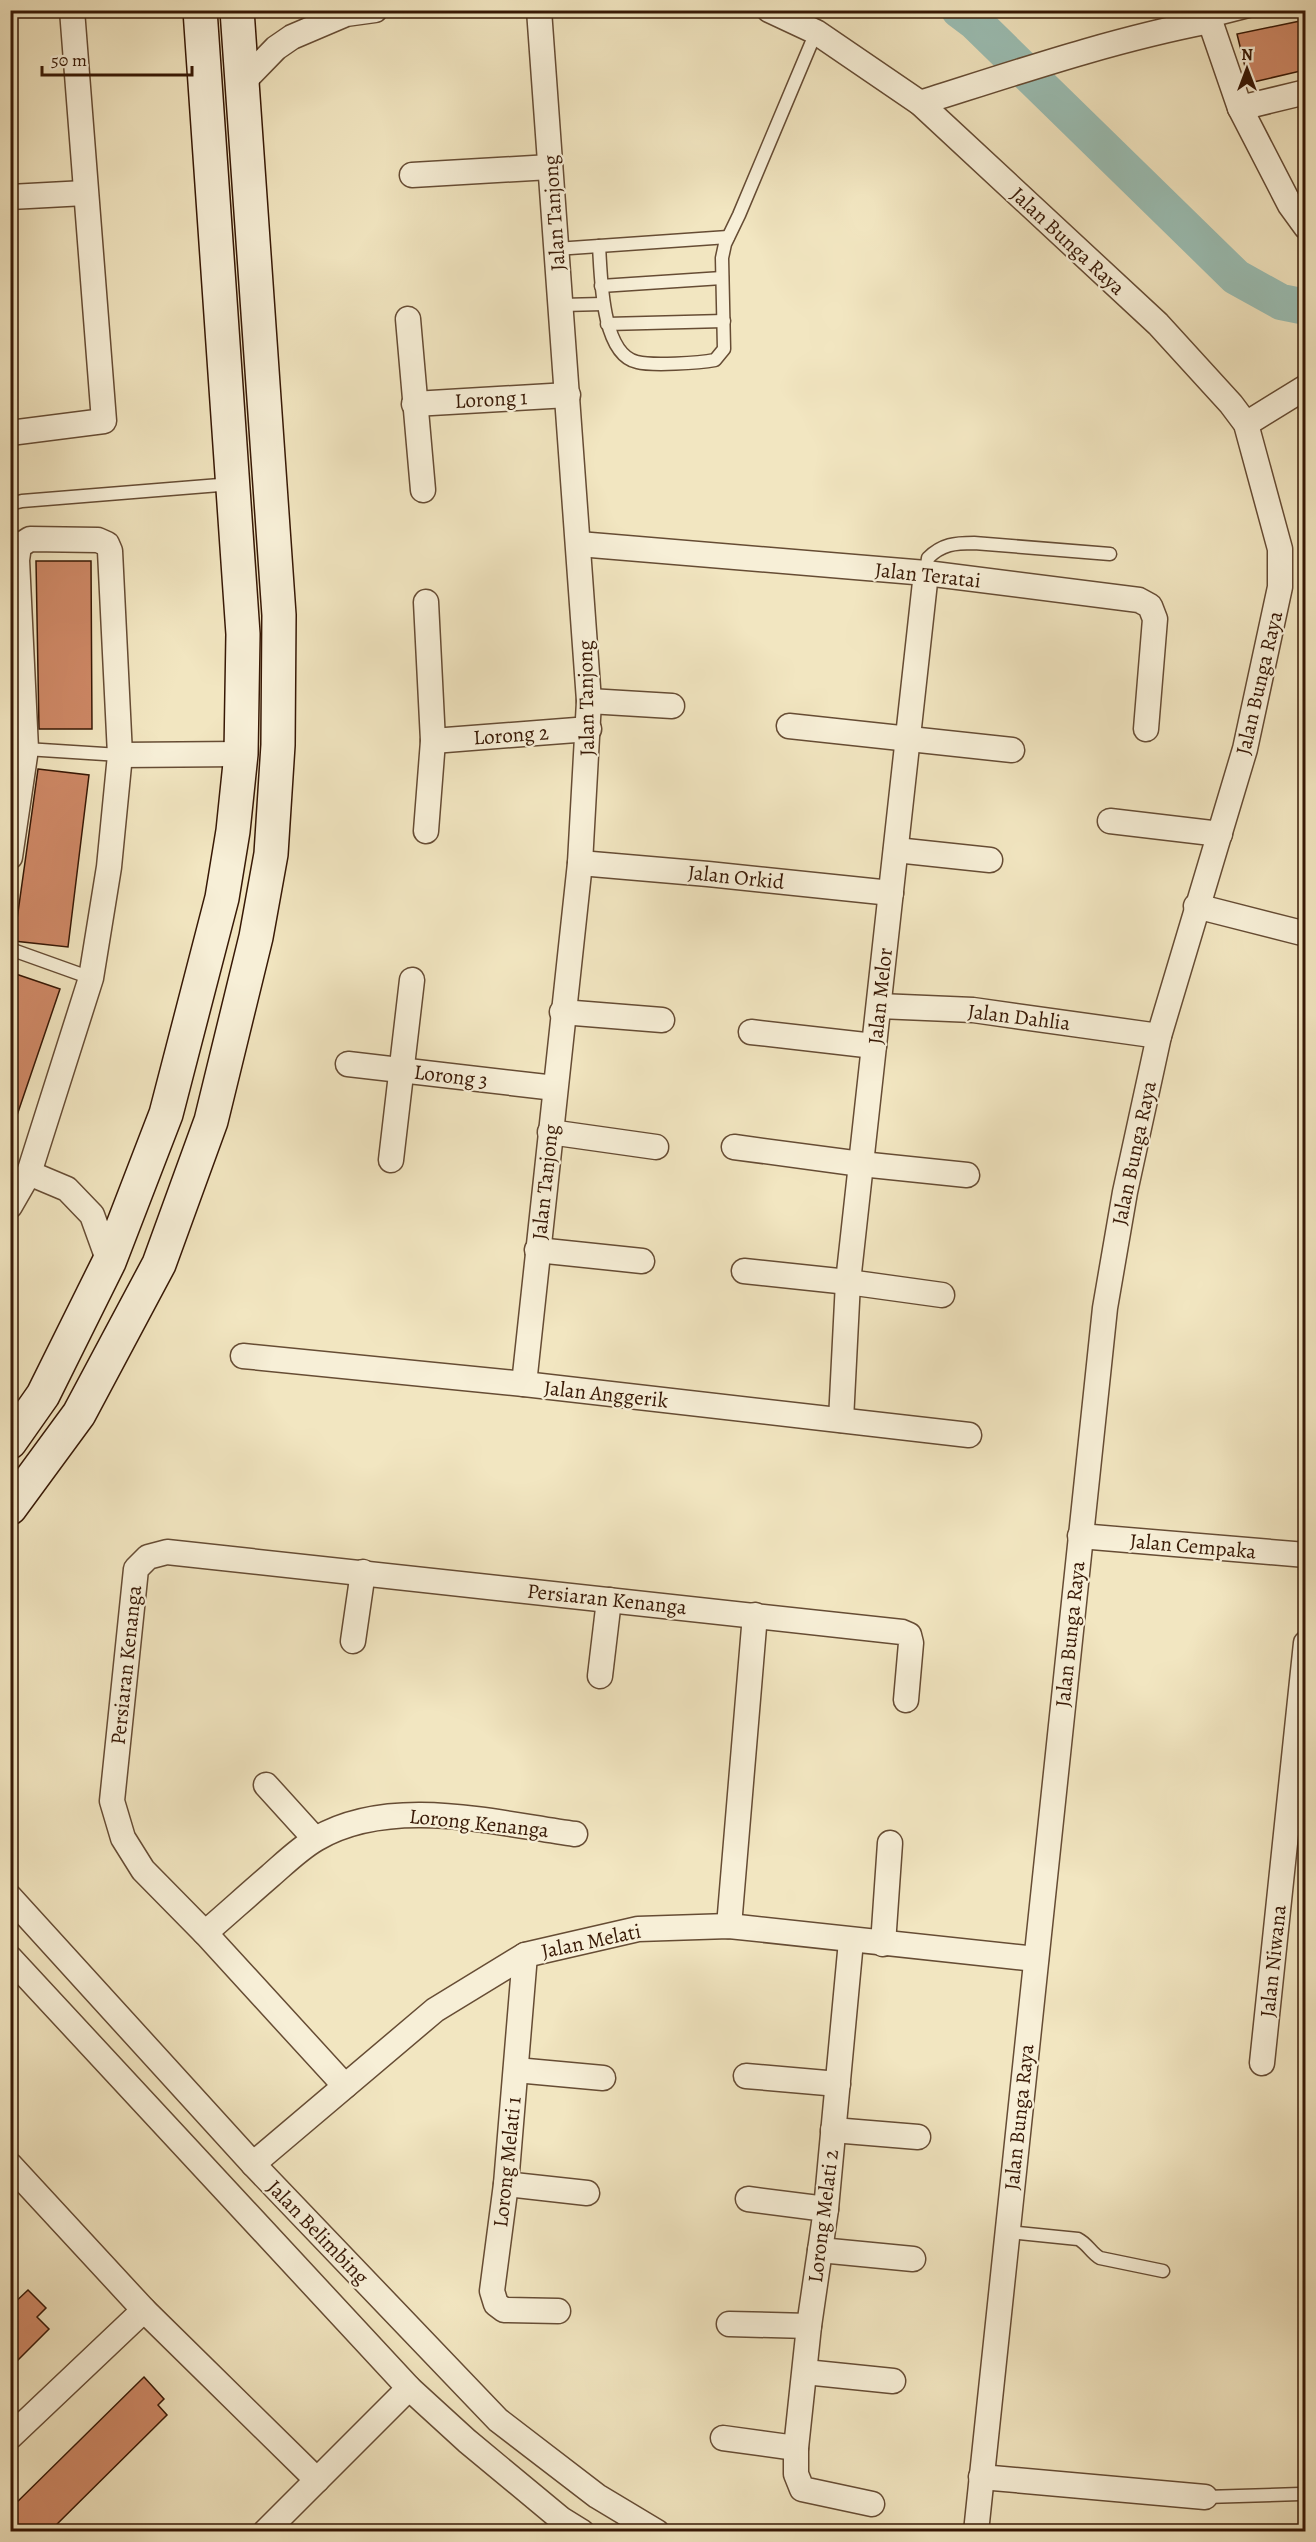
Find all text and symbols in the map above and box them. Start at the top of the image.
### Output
scale bar [42,39,192,77]
north arrow [1217,39,1277,99]
text: N [1241,44,1253,66]
text: 50 m [51,48,87,72]
street label: Jalan Tanjong [536,154,572,272]
street label: Jalan Bunga Raya [1005,181,1131,301]
street label: Lorong 1 [454,383,528,415]
street label: Jalan Teratai [874,556,982,594]
street label: Jalan Bunga Raya [1229,608,1289,758]
street label: Jalan Tanjong [571,639,601,756]
street label: Lorong 2 [472,718,550,752]
street label: Jalan Orkid [686,858,786,896]
street label: Jalan Melor [861,946,899,1046]
street label: Jalan Dahlia [966,997,1072,1037]
street label: Lorong 3 [412,1058,490,1094]
street label: Jalan Bunga Raya [1105,1078,1163,1228]
street label: Jalan Tanjong [525,1122,565,1241]
street label: Jalan Anggerik [542,1374,670,1415]
street label: Jalan Cempaka [1129,1527,1258,1565]
street label: Jalan Bunga Raya [1048,1559,1092,1708]
street label: Persiaran Kenanga [526,1577,688,1621]
street label: Persiaran Kenanga [104,1584,148,1746]
street label: Lorong Kenanga [408,1802,550,1844]
street label: Jalan Niwana [1253,1903,1293,2019]
street label: Jalan Melati [539,1917,643,1965]
street label: Jalan Bunga Raya [997,2042,1041,2191]
street label: Lorong Melati 1 [486,2095,528,2229]
street label: Lorong Melati 2 [801,2148,845,2284]
street label: Jalan Belimbing [261,2174,375,2291]

